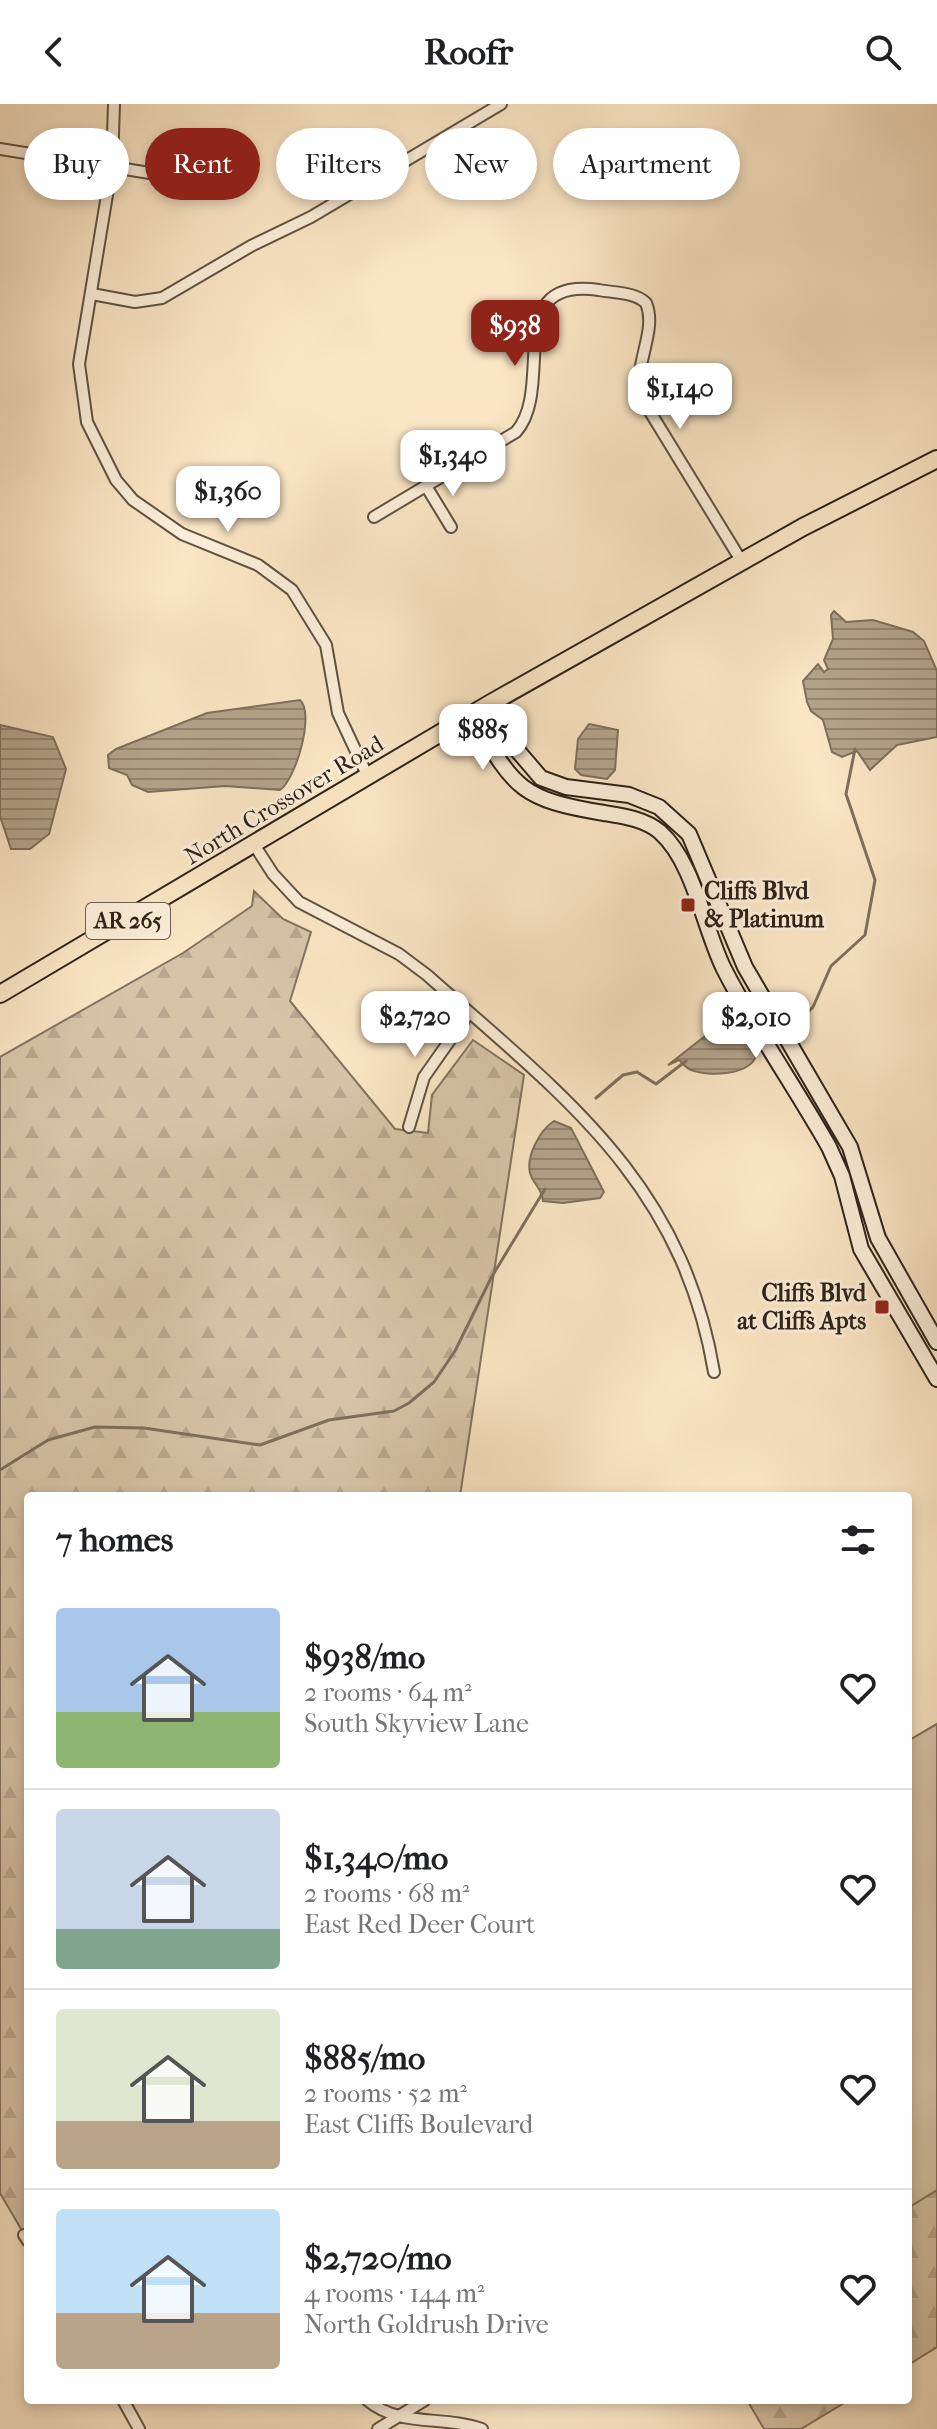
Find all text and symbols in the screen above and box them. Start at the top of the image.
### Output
icon: back [32,30,76,74]
icon: search [861,30,905,74]
text: Roofr [424,31,513,73]
chip: Buy [24,128,129,200]
chip: Rent [145,128,260,200]
chip: Filters [276,128,409,200]
chip: New [425,128,537,200]
chip: Apartment [553,128,740,200]
pin: $938 [468,300,562,368]
text: $938 [489,310,541,341]
pin: $1,140 [615,363,745,431]
text: $1,140 [646,373,714,404]
pin: $1,340 [388,430,518,498]
text: $1,340 [418,440,488,471]
pin: $1,360 [163,466,293,534]
text: $1,360 [194,476,262,507]
pin: $885 [436,704,530,772]
text: $885 [457,714,509,745]
street label: North Crossover Road [179,729,389,871]
place label: Cliffs Blvd & Platinum [704,877,825,933]
marker: Cliffs Blvd & Platinum [679,896,697,914]
road number: AR 265 [86,903,170,939]
pin: $2,720 [350,991,480,1059]
pin: $2,010 [691,992,821,1060]
text: $2,720 [379,1001,451,1032]
text: $2,010 [721,1002,791,1033]
place label: Cliffs Blvd at Cliffs Apts [737,1279,867,1335]
marker: Cliffs Blvd at Cliffs Apts [873,1298,891,1316]
icon: filters [836,1518,880,1562]
text: 7 homes [56,1520,173,1560]
text: $938/mo [304,1637,425,1677]
icon: home [120,1640,216,1736]
icon: heart [836,1666,880,1710]
text: 2 rooms · 64 m² [304,1677,472,1708]
text: South Skyview Lane [304,1708,529,1739]
text: $1,340/mo [304,1838,448,1878]
icon: home [120,1841,216,1937]
icon: heart [836,1867,880,1911]
text: 2 rooms · 68 m² [304,1878,469,1909]
text: East Red Deer Court [304,1909,535,1940]
text: $885/mo [304,2038,425,2078]
icon: home [120,2041,216,2137]
icon: heart [836,2067,880,2111]
text: 2 rooms · 52 m² [304,2078,467,2109]
text: East Cliffs Boulevard [304,2109,533,2140]
text: $2,720/mo [304,2238,452,2278]
icon: home [120,2241,216,2337]
icon: heart [836,2267,880,2311]
text: 4 rooms · 144 m² [304,2278,484,2309]
text: North Goldrush Drive [304,2309,549,2340]

